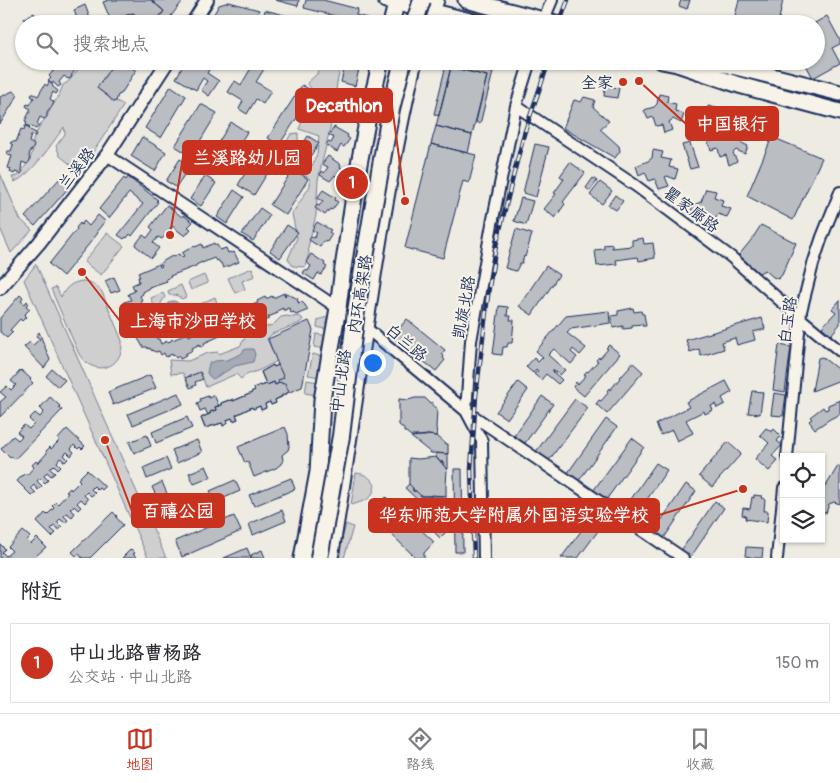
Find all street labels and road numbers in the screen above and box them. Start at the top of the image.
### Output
street label: 兰溪路 [54,144,99,194]
street label: 瞿家廊路 [660,183,723,237]
street label: 内环高架路 [344,253,376,335]
street label: 凯旋北路 [449,274,479,340]
street label: 白玉路 [775,295,801,345]
street label: 白兰路 [382,320,431,366]
street label: 中山北路 [327,348,355,414]

